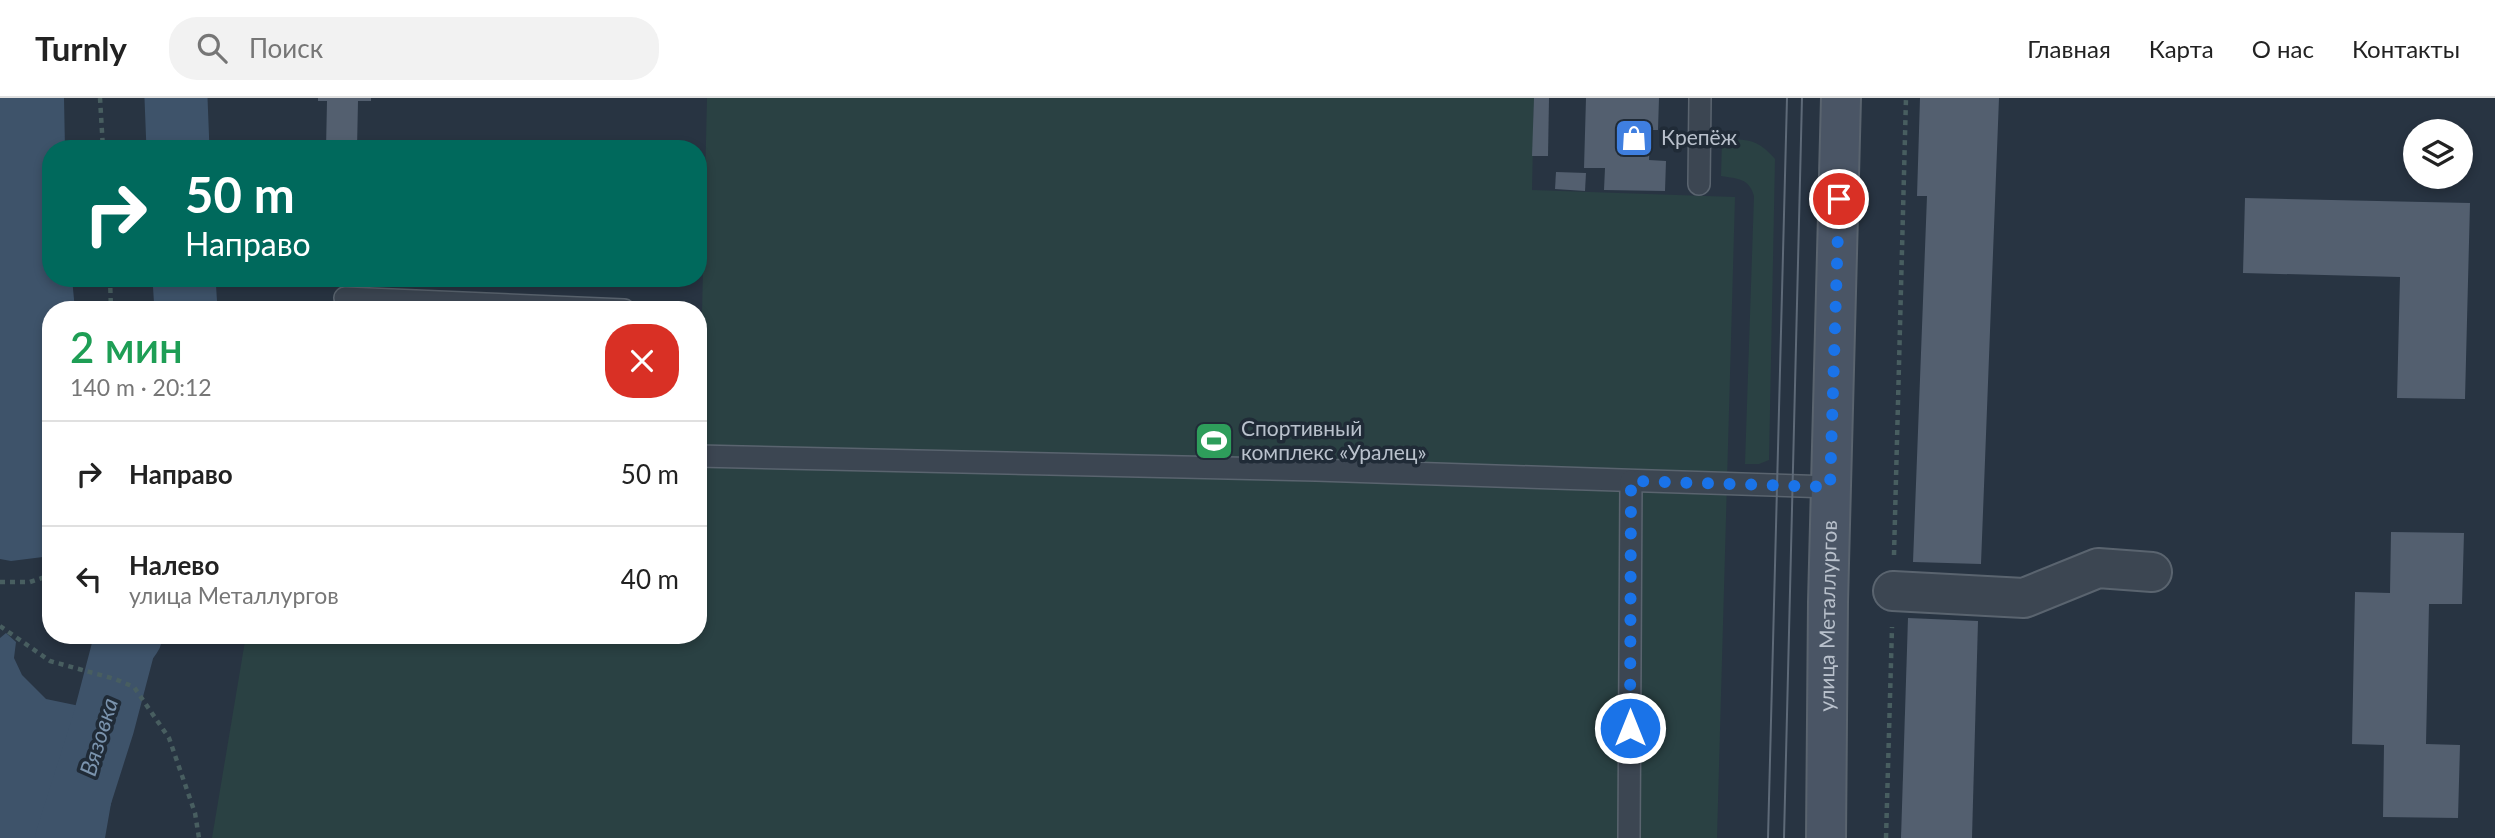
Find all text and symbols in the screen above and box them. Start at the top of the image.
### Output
search box [169,17,659,80]
text: Turnly [35,28,127,68]
icon: search [193,29,231,67]
text: Поиск [249,32,323,64]
text: Главная [2027,34,2111,63]
text: Карта [2149,34,2214,63]
text: О нас [2252,34,2314,63]
text: Контакты [2352,34,2460,63]
shop icon: Крепёж [1613,117,1655,159]
map controls [2403,119,2473,189]
button: layers [2403,119,2473,189]
place label: Крепёж [1661,124,1738,149]
text: 50 m [185,165,295,223]
icon: right [70,168,161,259]
pin [1809,169,1869,229]
icon: arrive [1820,180,1858,218]
text: Направо [185,224,311,263]
text: 2 мин [70,322,183,372]
button: close [605,324,679,398]
text: 140 m · 20:12 [70,373,212,401]
place label: Спортивный комплекс «Уралец» [1241,415,1427,464]
sports icon: Спортивный комплекс «Уралец» [1193,420,1235,462]
icon: right [70,455,108,493]
text: Направо [129,458,233,490]
text: 50 m [621,458,679,490]
street label: улица Металлургов [1813,520,1841,712]
text: Налево [129,549,219,581]
icon: left [70,560,108,598]
text: 40 m [621,563,679,595]
text: улица Металлургов [129,581,339,609]
position arrow [1593,691,1667,765]
water label: Вязовка [73,694,123,779]

